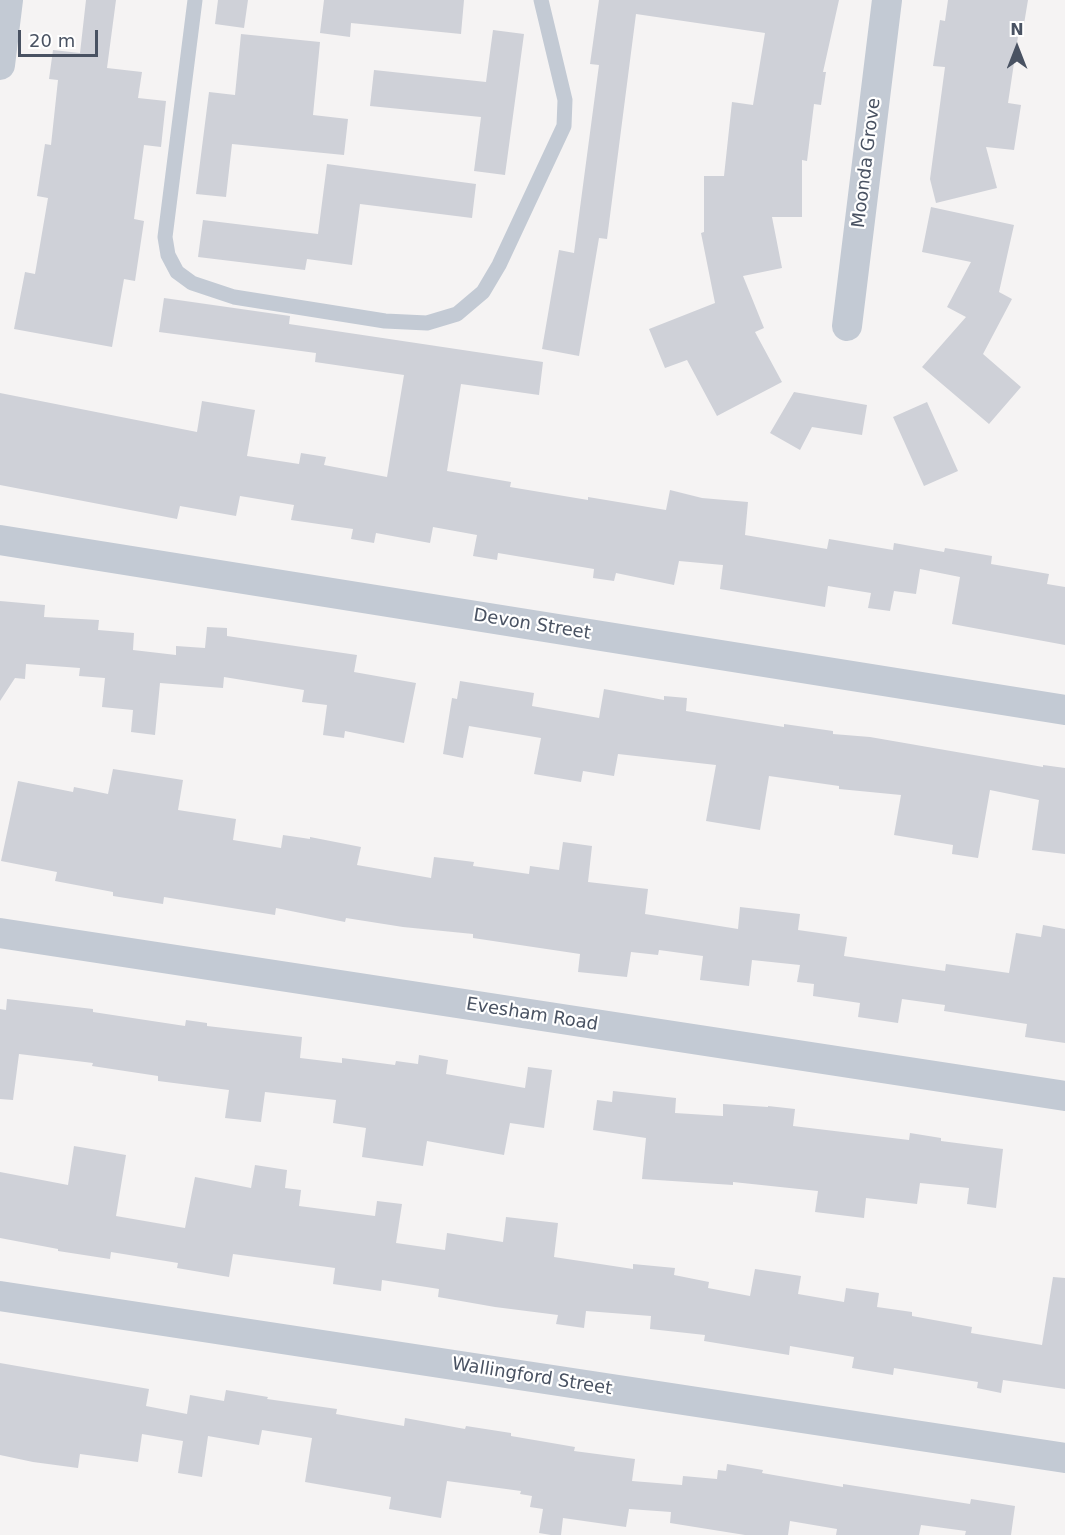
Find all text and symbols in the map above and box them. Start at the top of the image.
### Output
scale bar [21,18,100,56]
north arrow [987,18,1047,78]
text: N [1010,20,1024,39]
text: 20 m [29,30,75,51]
street label: Moonda Grove [848,97,886,229]
street label: Devon Street [472,605,592,645]
street label: Evesham Road [464,994,600,1036]
street label: Wallingford Street [450,1354,614,1400]

